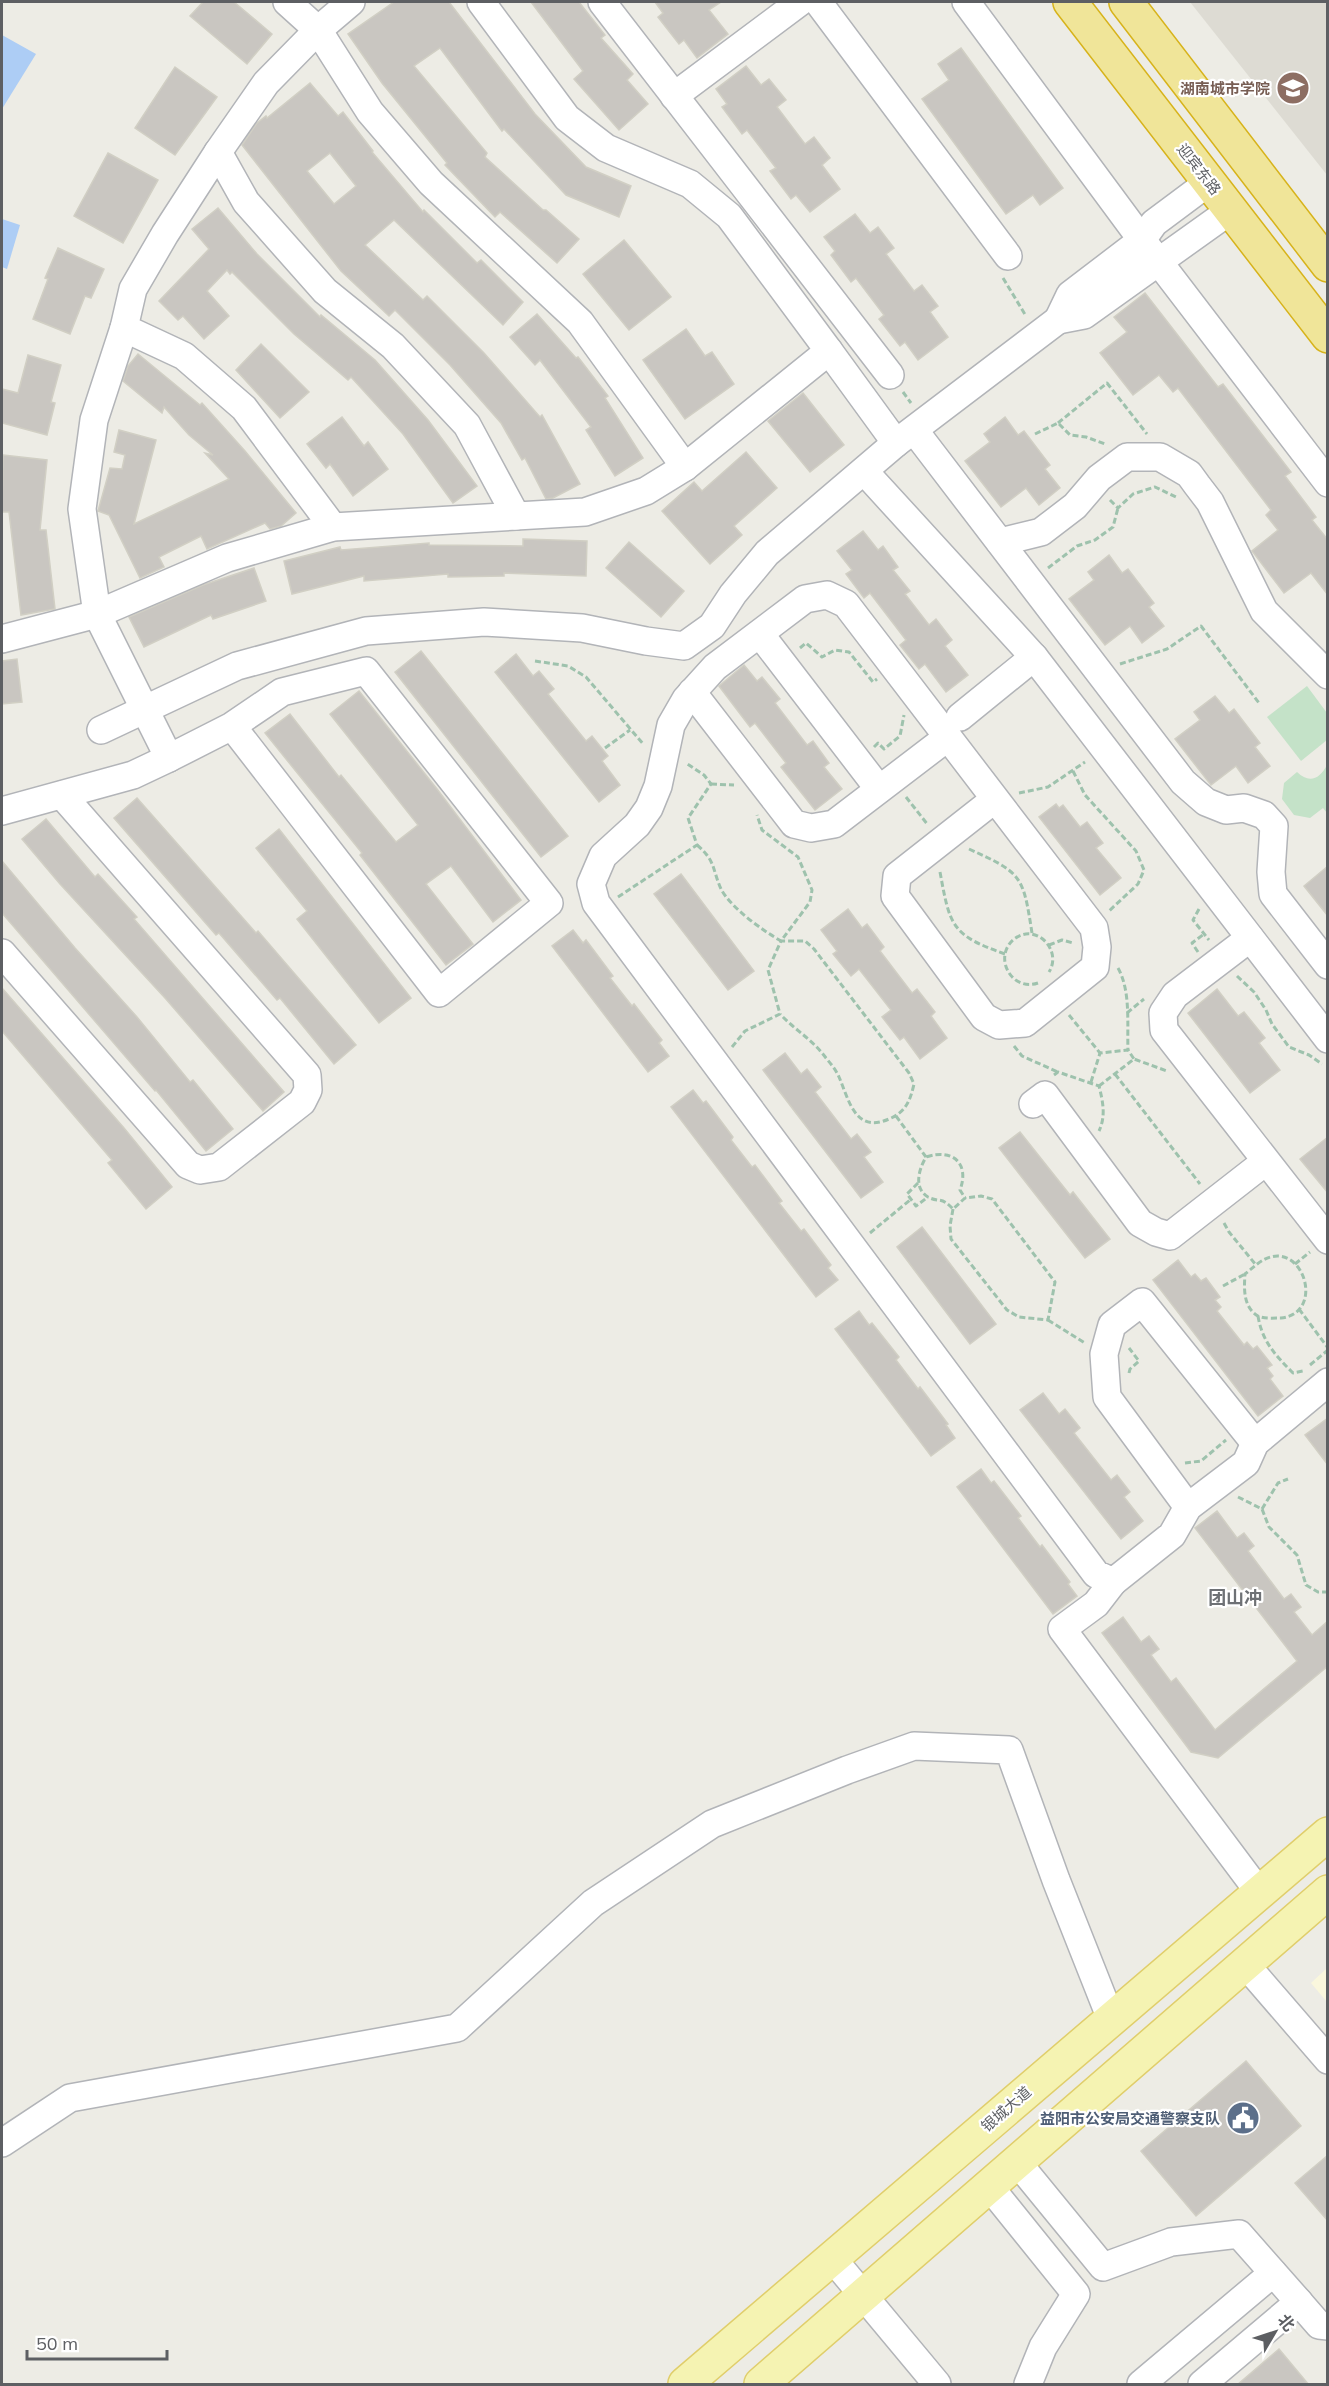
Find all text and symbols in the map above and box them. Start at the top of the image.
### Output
school or university icon: 湖南城市学院 [1275,70,1311,106]
place label: 湖南城市学院 [1180,79,1270,98]
street label: 迎宾东路 [1173,140,1225,198]
district label: 团山冲 [1208,1586,1262,1609]
street label: 银城大道 [977,2082,1035,2136]
public building icon: 益阳市公安局交通警察支队 [1225,2100,1261,2136]
place label: 益阳市公安局交通警察支队 [1040,2109,1220,2128]
north arrow [1245,2302,1305,2362]
text: 北 [1274,2310,1299,2335]
scale bar [27,2323,166,2361]
text: 50 m [36,2332,78,2355]

